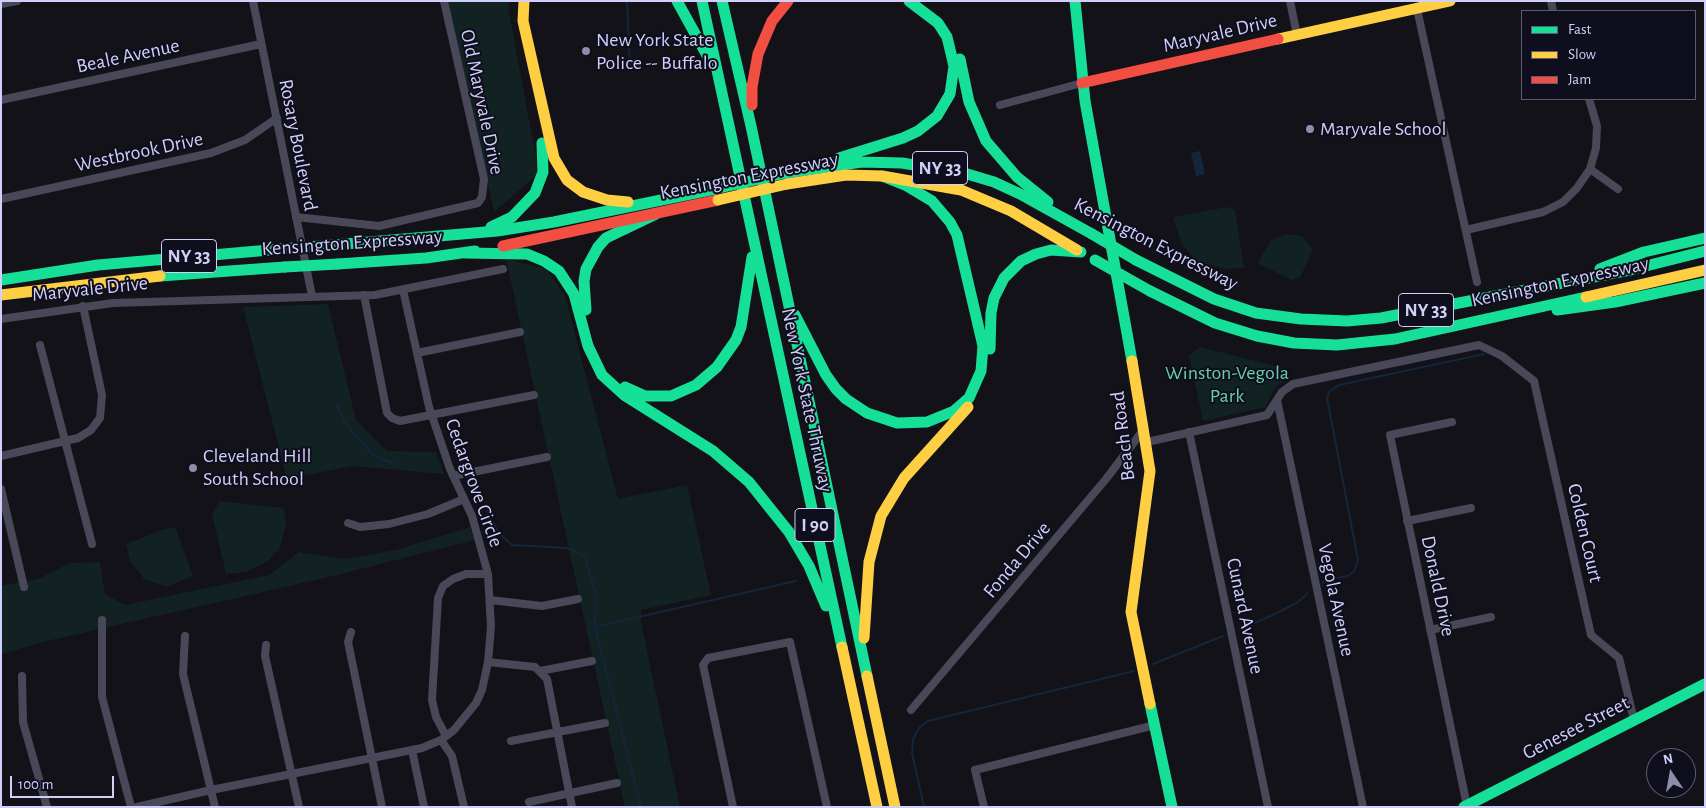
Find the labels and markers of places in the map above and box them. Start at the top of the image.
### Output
place label: New York State Police -- Buffalo [596,28,718,75]
marker: New York State Police -- Buffalo [580,45,592,57]
place label: Maryvale School [1320,117,1446,141]
marker: Maryvale School [1304,123,1316,135]
place label: Cleveland Hill South School [203,444,311,491]
marker: Cleveland Hill South School [187,462,199,474]

